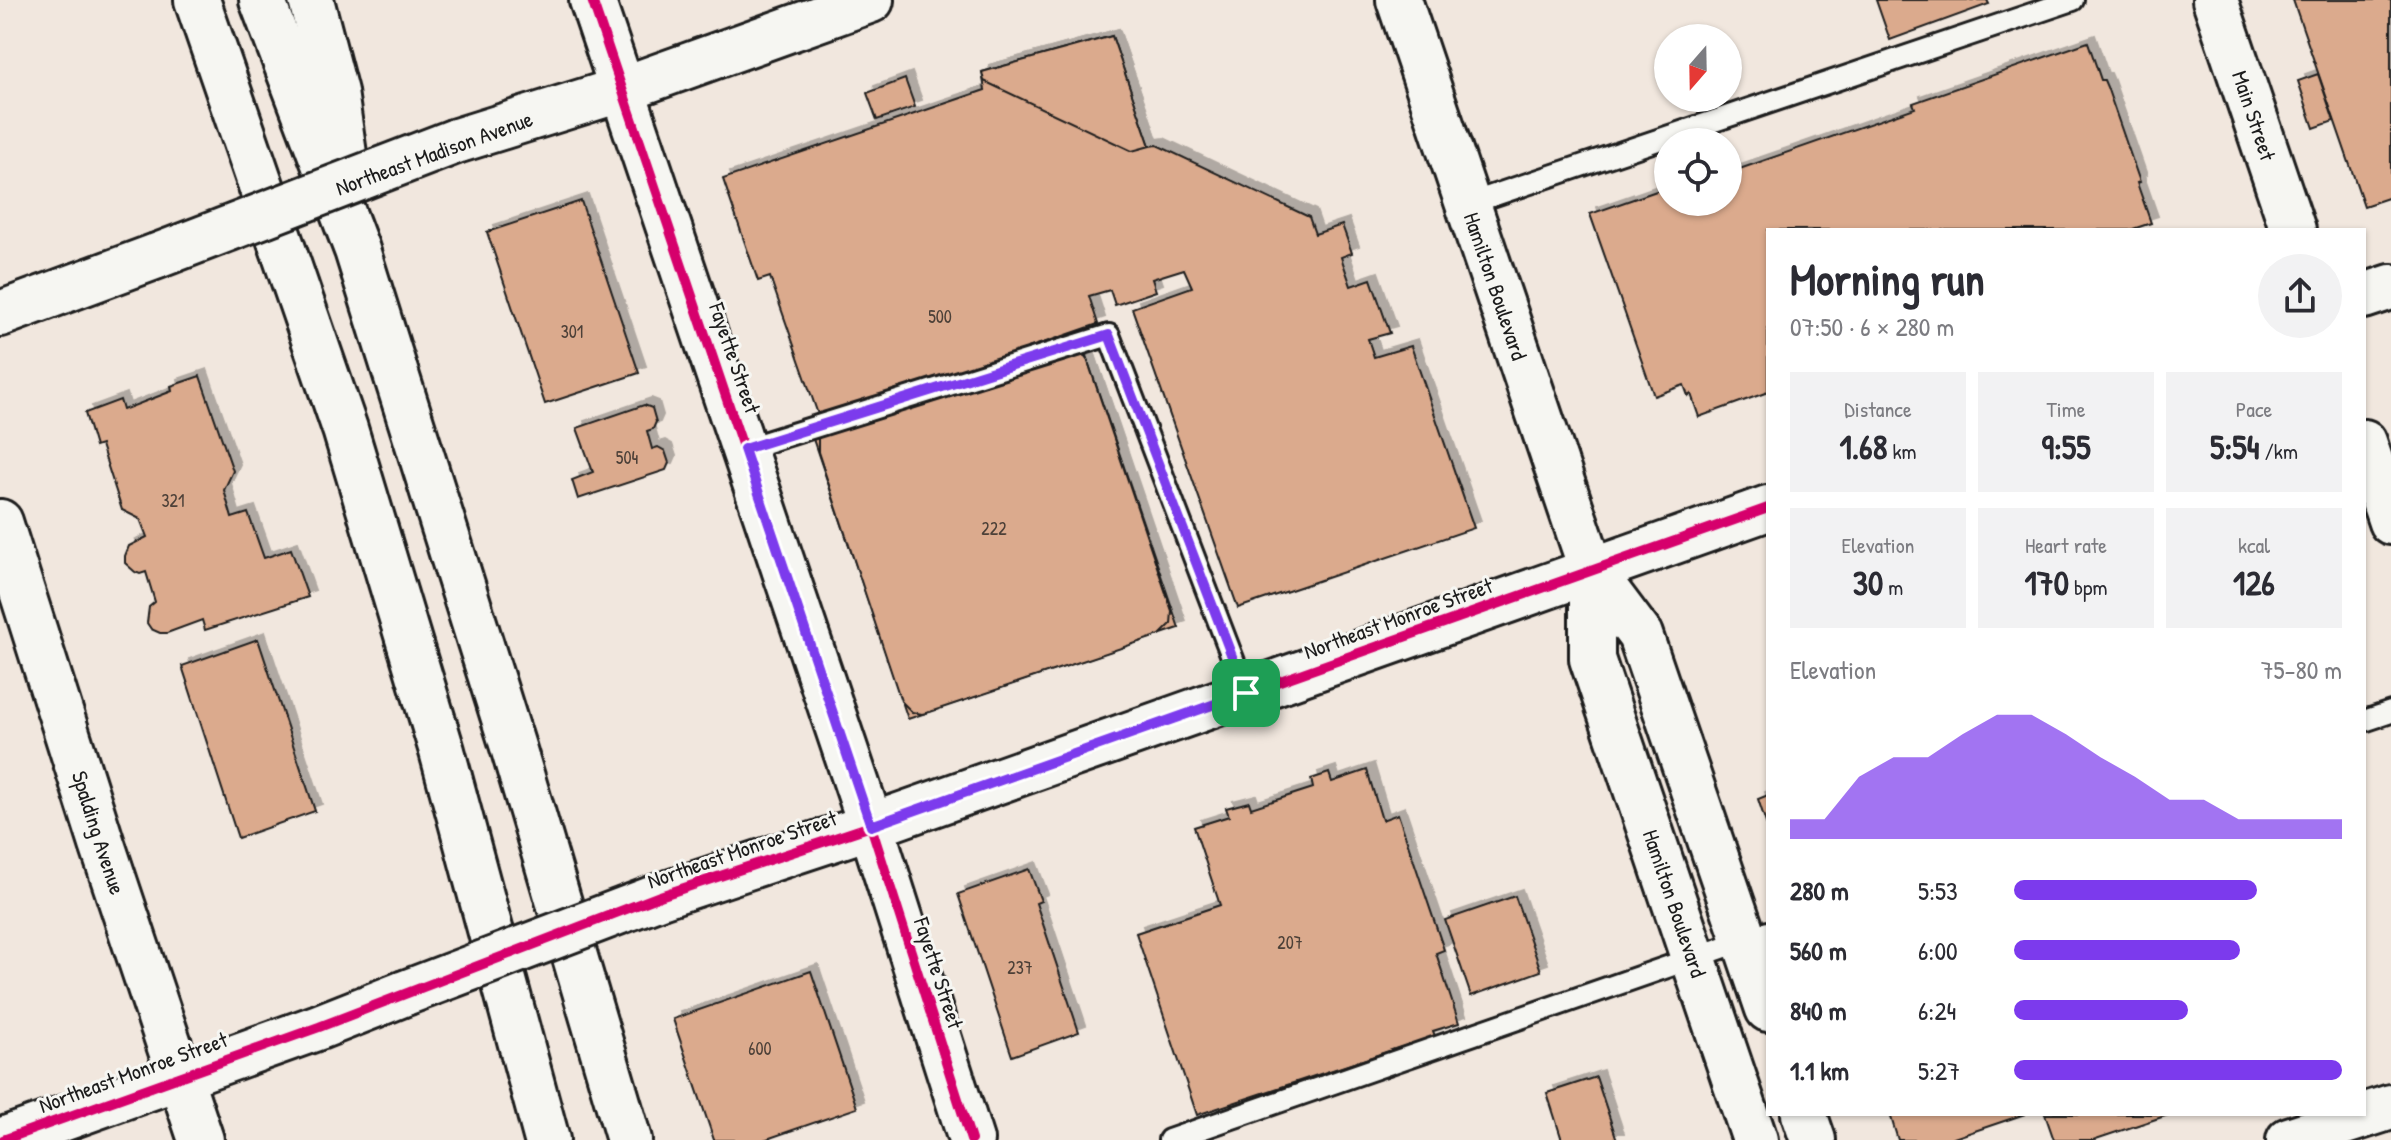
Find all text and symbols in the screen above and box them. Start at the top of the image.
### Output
north arrow [1654,24,1742,112]
map controls [1654,24,1742,216]
street label: Main Street [2225,67,2283,165]
street label: Northeast Madison Avenue [331,103,537,203]
button: locate [1654,128,1742,216]
street label: Hamilton Boulevard [1457,208,1535,364]
text: Morning run [1790,249,1985,309]
button: share [2258,254,2342,338]
street label: Fayette Street [702,298,768,418]
house number: 500 [928,304,952,329]
text: 07:50 · 6 × 280 m [1790,309,1954,344]
house number: 301 [561,319,583,344]
text: Distance [1844,394,1912,424]
text: Time [2047,394,2085,424]
text: Pace [2236,394,2272,424]
text: 1.68 [1839,424,1887,470]
text: 9:55 [2041,424,2091,470]
text: 5:54 [2210,424,2259,470]
text: km [1887,436,1917,466]
text: /km [2259,436,2298,466]
house number: 504 [616,445,638,470]
house number: 321 [161,488,185,513]
house number: 222 [981,516,1007,541]
text: Elevation [1841,530,1915,560]
text: Heart rate [2025,530,2107,560]
text: kcal [2238,530,2270,560]
text: 30 [1853,560,1883,606]
text: 170 [2025,560,2069,606]
text: 126 [2233,560,2275,606]
street label: Northeast Monroe Street [1300,570,1497,666]
text: m [1883,572,1903,602]
text: bpm [2069,572,2107,602]
text: Elevation [1790,652,1876,687]
text: 75–80 m [2261,652,2342,687]
pin [1212,659,1280,727]
icon: arrive [1224,671,1268,715]
street label: Spalding Avenue [65,767,133,899]
street label: Northeast Monroe Street [643,802,841,896]
street label: Hamilton Boulevard [1636,826,1714,982]
text: 280 m [1790,873,1849,908]
text: 5:53 [1918,873,1958,908]
street label: Fayette Street [907,913,971,1033]
house number: 207 [1277,930,1303,955]
text: 560 m [1790,933,1847,968]
text: 6:00 [1918,933,1958,968]
house number: 237 [1007,955,1033,980]
text: 840 m [1790,993,1846,1028]
text: 6:24 [1918,993,1956,1028]
street label: Northeast Monroe Street [35,1024,232,1120]
house number: 600 [748,1036,772,1061]
text: 1.1 km [1790,1053,1849,1088]
text: 5:27 [1918,1053,1960,1088]

